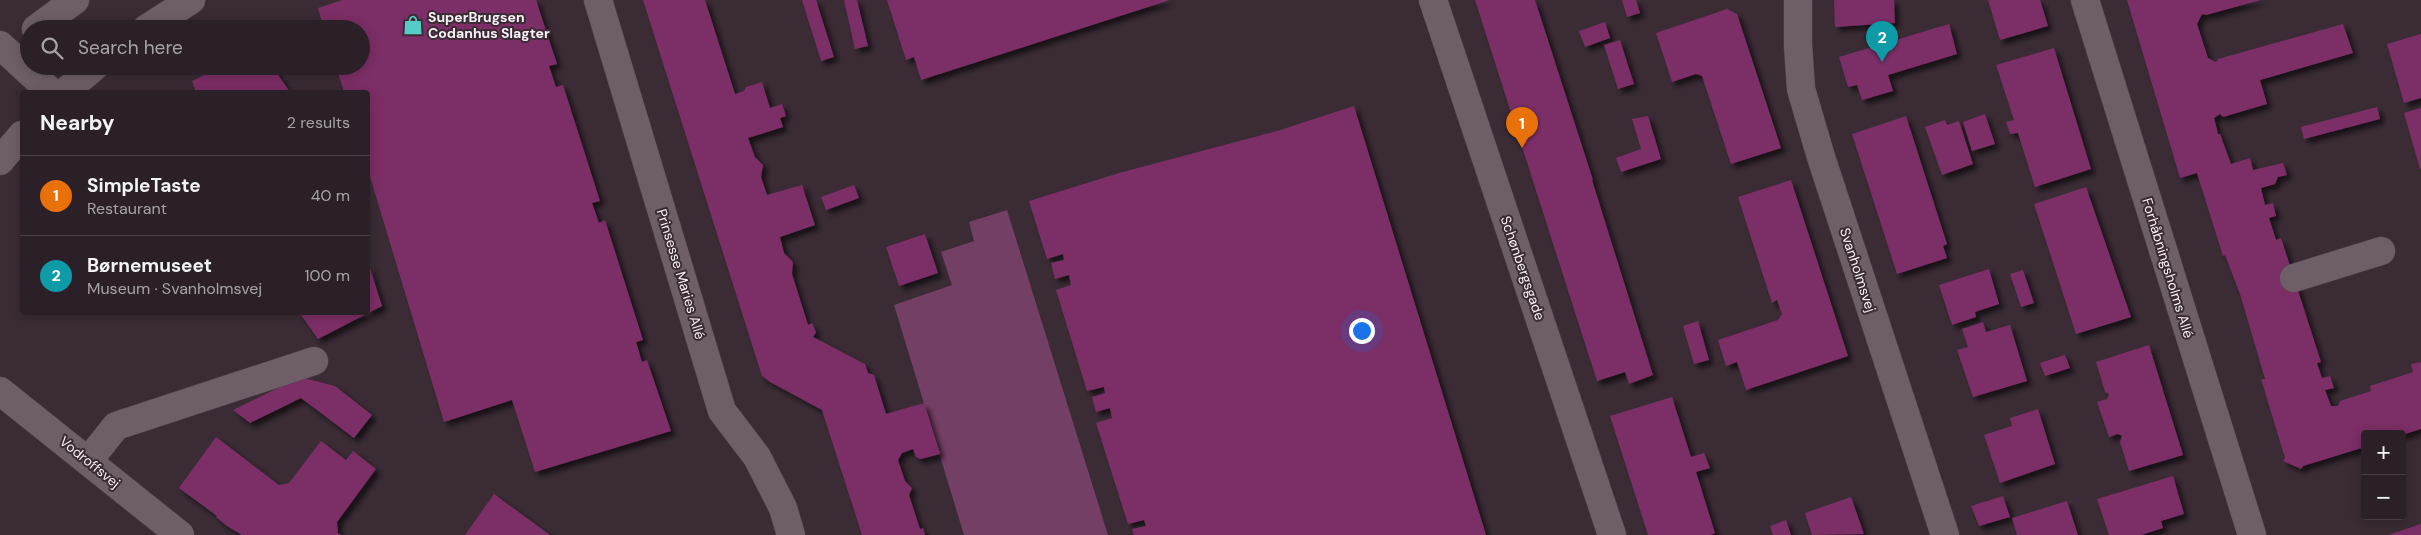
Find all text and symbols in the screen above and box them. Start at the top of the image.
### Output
place label: SuperBrugsen Codanhus Slagter [428,8,550,42]
shop icon: SuperBrugsen Codanhus Slagter [402,14,424,36]
search box [20,20,370,75]
pin: 2 [1866,21,1898,62]
icon: search [38,34,66,62]
text: Search here [78,35,183,60]
pin: 1 [1506,107,1538,148]
text: Nearby [40,109,114,137]
text: 2 results [287,112,350,133]
text: SimpleTaste [87,173,201,198]
text: 1 [53,185,59,206]
text: 40 m [311,185,350,206]
street label: Forhåbningsholms Allé [2138,196,2198,340]
text: Restaurant [87,198,167,219]
street label: Prinsesse Maries Allé [653,207,709,341]
street label: Schønbergsgade [1497,213,1549,323]
street label: Svanholmsvej [1836,225,1880,315]
text: Børnemuseet [87,253,212,278]
text: 2 [51,265,61,286]
text: 100 m [305,265,350,286]
text: Museum · Svanholmsvej [87,278,262,299]
your location [1349,318,1375,344]
map controls [2361,430,2406,520]
button: + [2361,430,2406,475]
street label: Vodroffsvej [56,432,124,492]
button: − [2361,475,2406,520]

